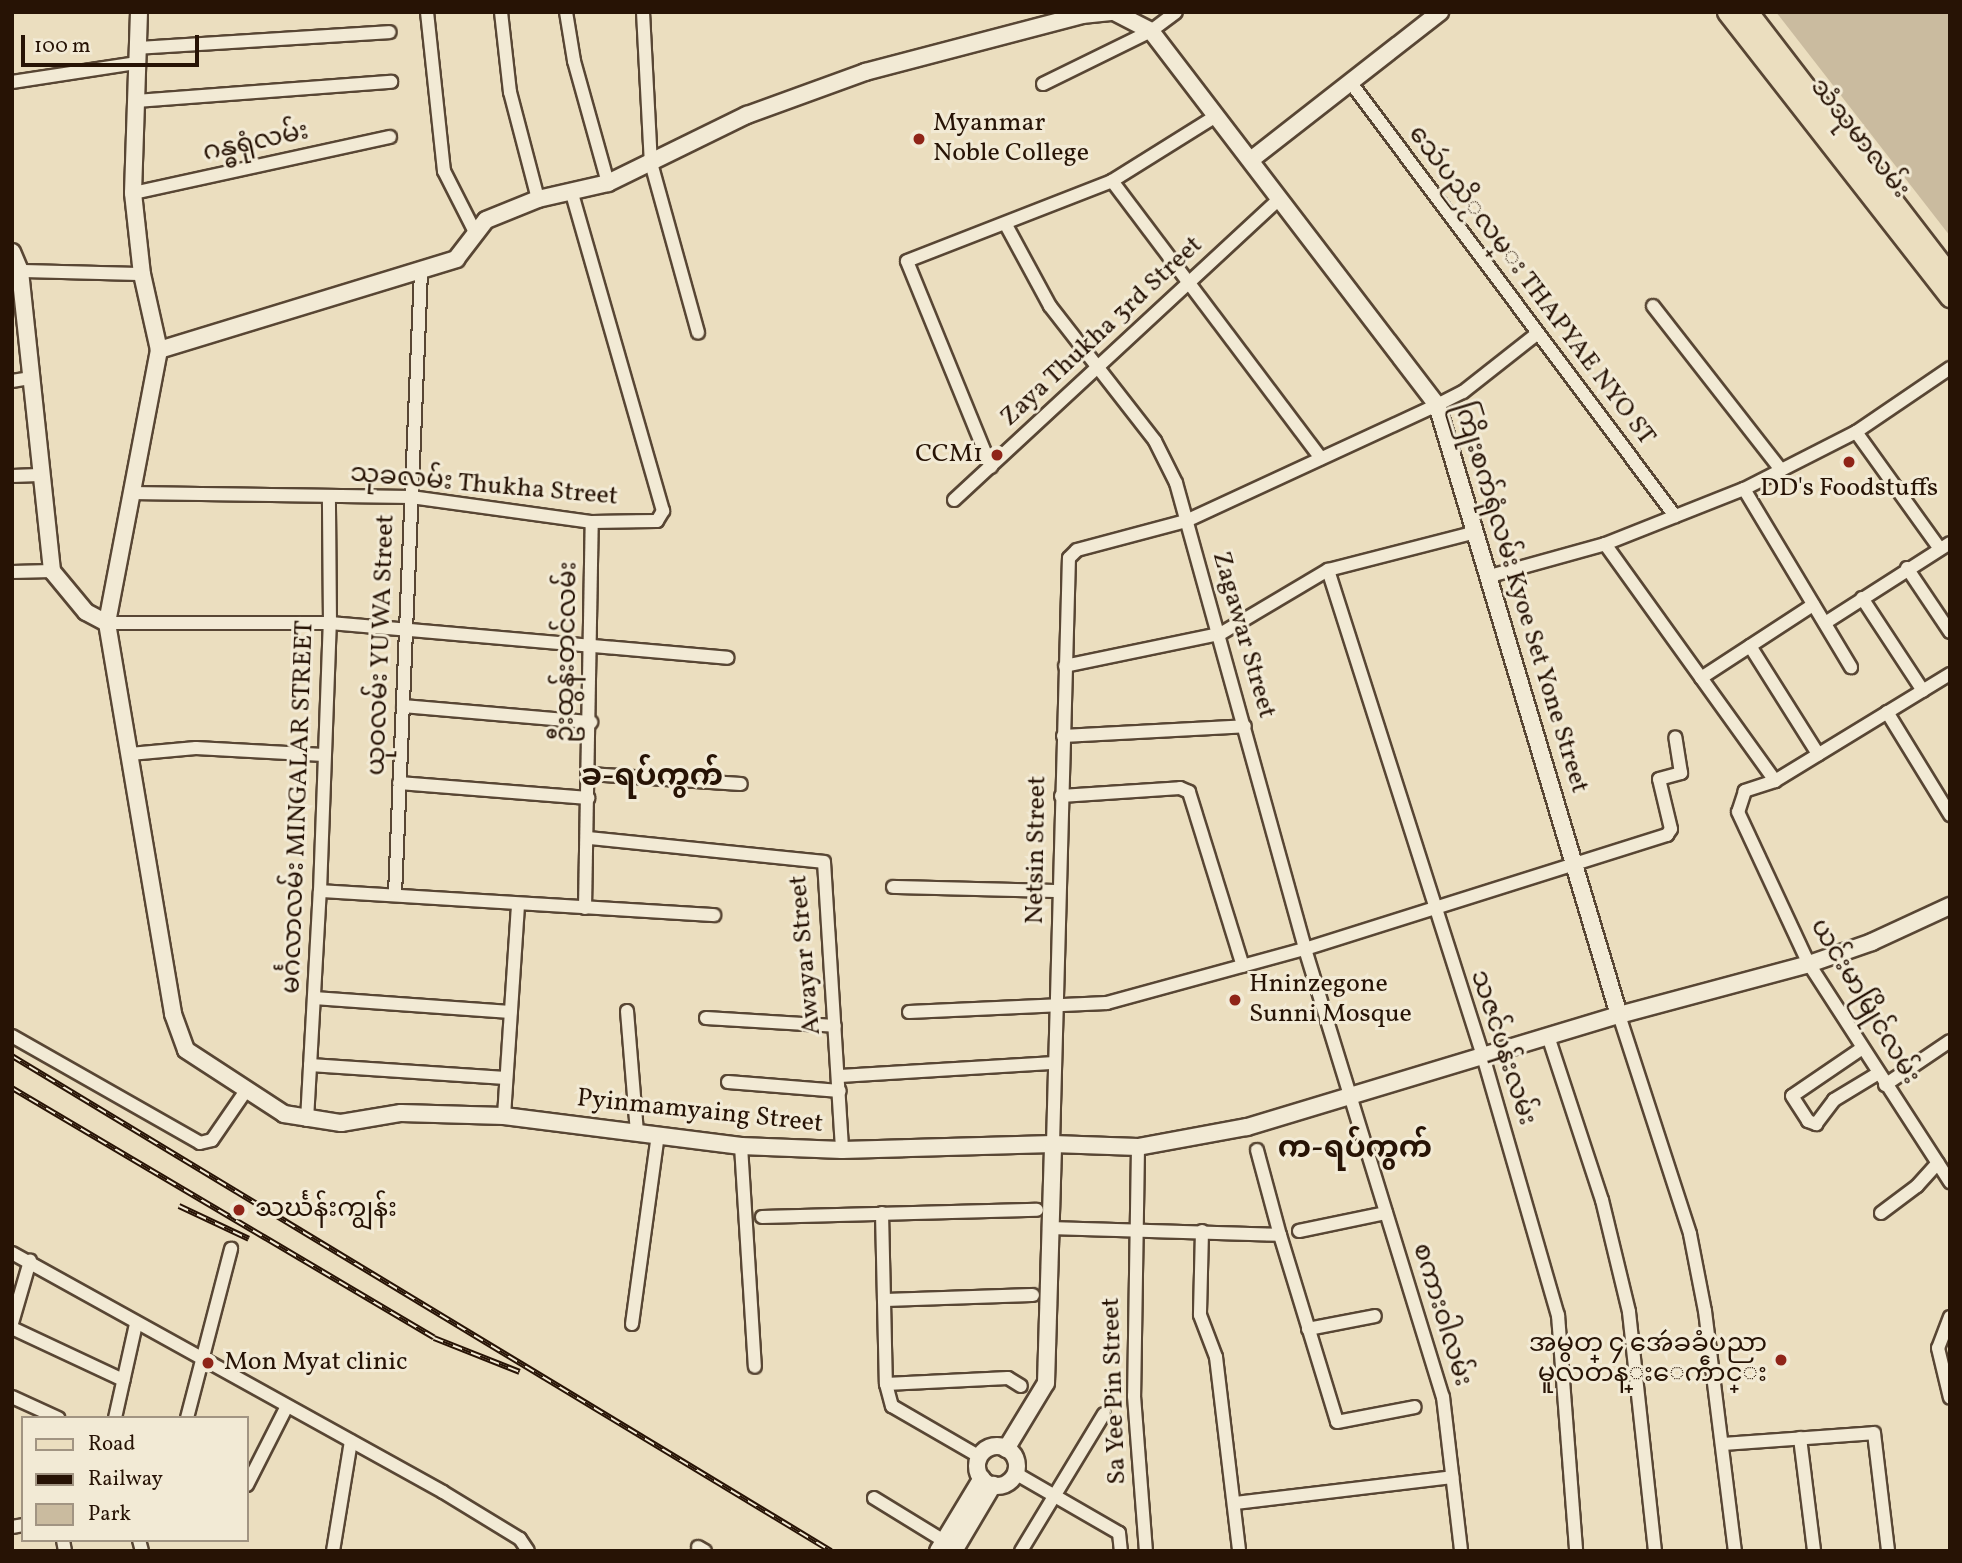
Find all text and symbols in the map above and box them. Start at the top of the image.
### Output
scale bar [24,21,203,65]
text: 100 m [34,32,91,61]
street label: သံသုမာလမ်း [1802,73,1916,205]
place label: Myanmar Noble College [933,108,1089,170]
street label: ဂန္ဓရုံလမ်း [200,117,312,169]
street label: သေဴပညိႂလမ္း THAPYAE NYO ST [1400,120,1662,452]
marker: Myanmar Noble College [911,131,927,147]
street label: Zaya Thukha 3rd Street [994,230,1210,434]
street label: ကြိုးစက်ရုံလမ်း Kyoe Set Yone Street [1446,399,1594,797]
place label: CCM1 [915,439,983,471]
marker: CCM1 [989,447,1005,463]
marker: DD's Foodstuffs [1841,454,1857,470]
street label: သုခလမ်း Thukha Street [349,459,619,513]
place label: DD's Foodstuffs [1760,473,1938,505]
street label: ယုဝလမ်း YU WA Street [362,513,402,777]
street label: Zagawar Street [1204,548,1282,722]
street label: ဦးထွန်းတင်လမ်း [551,561,585,743]
street label: မင်္ဂလာလမ်း MINGALAR STREET [277,620,321,994]
district label: ခ-ရပ်ကွက် [581,759,723,795]
street label: Netsin Street [1020,775,1054,925]
street label: Awayar Street [783,874,829,1036]
street label: ယင်းမာမြိုင်လမ်း [1802,914,1926,1090]
street label: သဇင်ပန်းလမ်း [1462,967,1542,1129]
place label: Hninzegone Sunni Mosque [1249,969,1412,1030]
marker: Hninzegone Sunni Mosque [1227,992,1243,1008]
street label: Pyinmamyaing Street [575,1084,825,1140]
district label: က-ရပ်ကွက် [1278,1131,1432,1167]
place label: သင်္ဃန်းကျွန်း [255,1194,397,1226]
marker: သင်္ဃန်းကျွန်း [229,1200,249,1220]
street label: စကားဝါလမ်း [1404,1240,1478,1390]
street label: Sa Yee Pin Street [1096,1296,1134,1486]
place label: အမွတ္ ၄ အေဴခခံပညာ မူလတန္းေကဵာင္း [1529,1329,1767,1390]
place label: Mon Myat clinic [224,1347,408,1379]
marker: အမွတ္ ၄ အေဴခခံပညာ မူလတန္းေကဵာင္း [1773,1352,1789,1368]
marker: Mon Myat clinic [198,1353,218,1373]
legend [21,1416,248,1542]
text: Road [88,1430,135,1459]
text: Railway [88,1465,163,1494]
text: Park [88,1500,131,1529]

